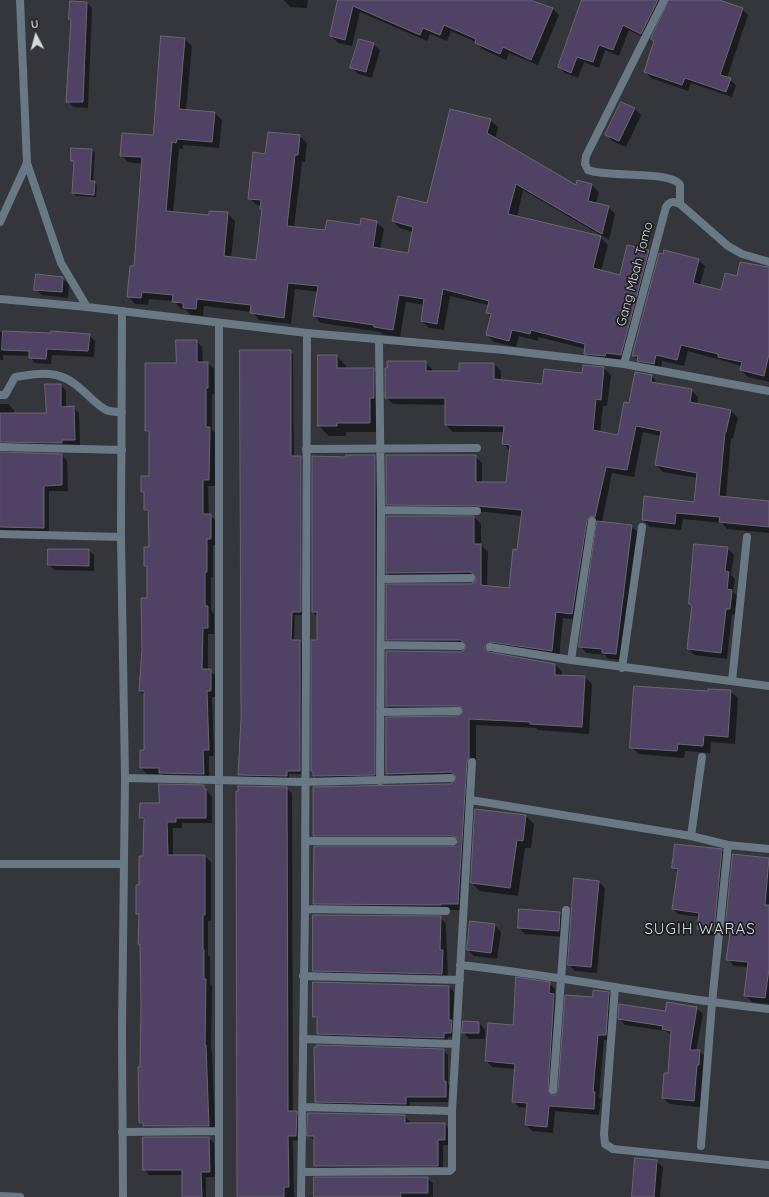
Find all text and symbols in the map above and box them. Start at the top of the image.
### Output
north arrow [16,16,56,56]
text: U [30,17,39,31]
street label: Gang Mbah Tomo [614,220,656,328]
district label: SUGIH WARAS [644,920,756,938]

